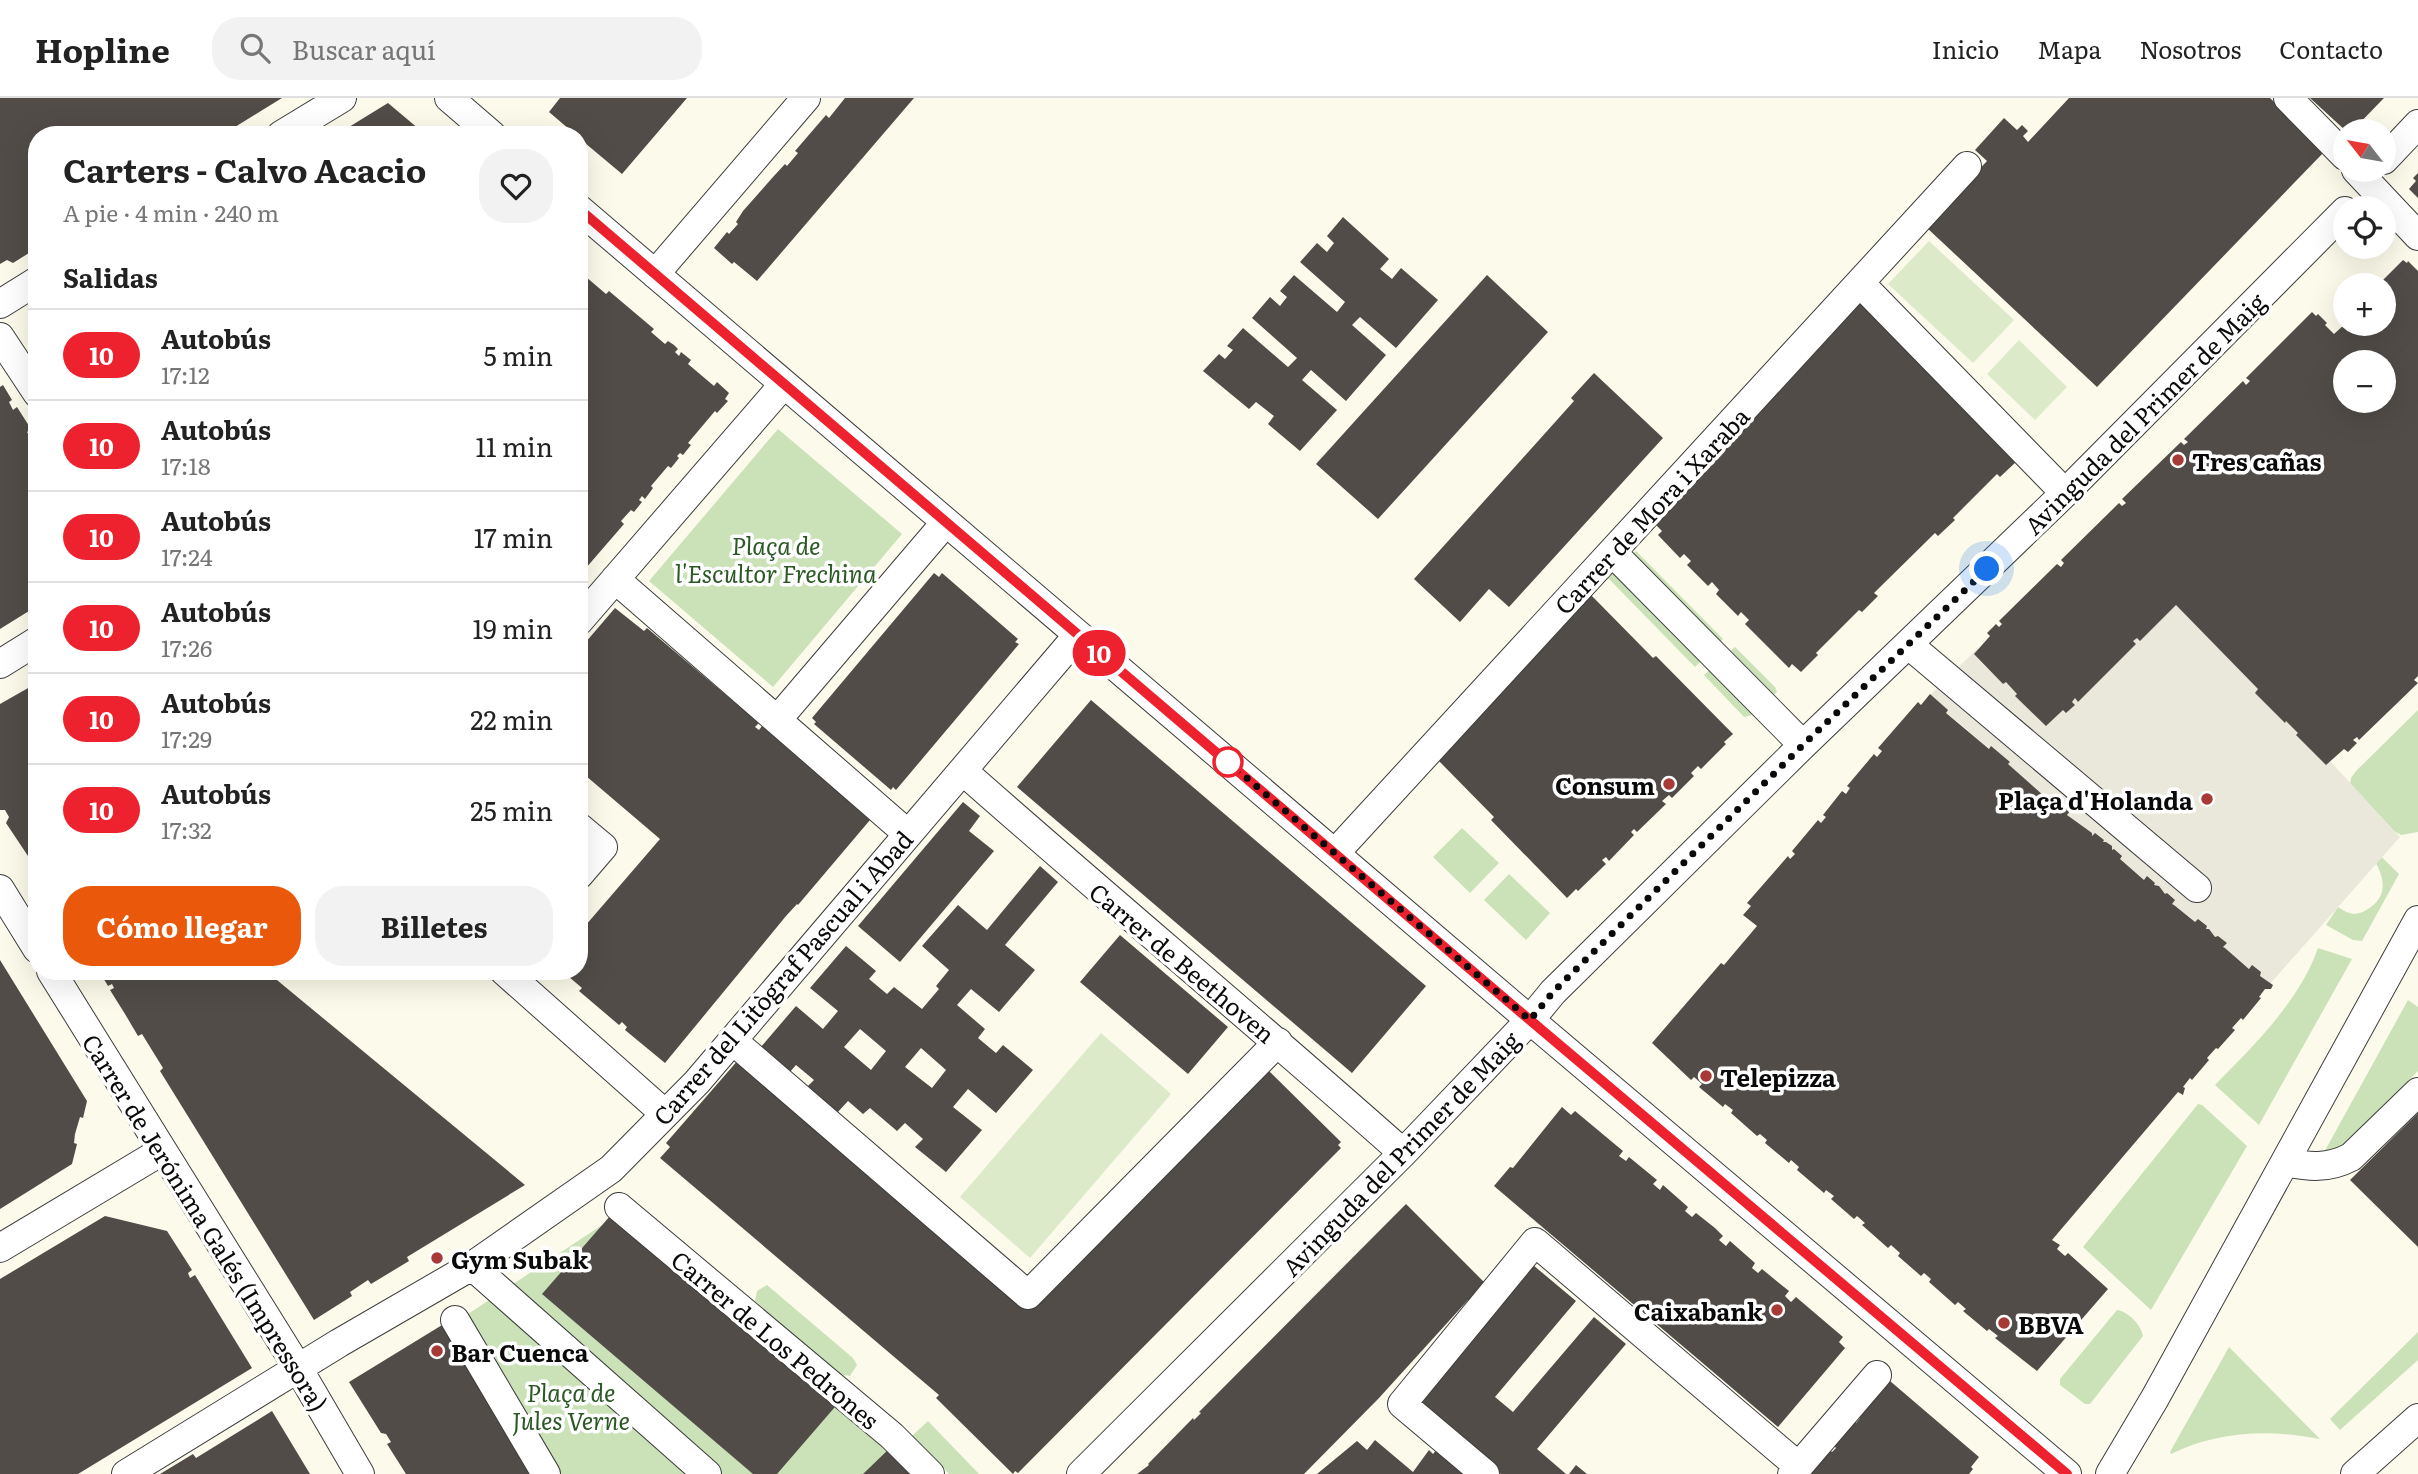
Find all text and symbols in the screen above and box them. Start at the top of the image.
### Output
search box [212,17,702,80]
text: Hopline [35,24,170,73]
icon: search [236,29,274,67]
text: Buscar aquí [292,29,436,68]
text: Inicio [1932,31,1999,66]
text: Mapa [2037,31,2101,66]
text: Nosotros [2139,31,2241,66]
text: Contacto [2279,31,2383,66]
north arrow [2333,119,2396,182]
map controls [2333,119,2396,413]
text: Carters - Calvo Acacio [63,144,426,193]
button: heart [479,149,553,223]
text: A pie · 4 min · 240 m [63,195,279,229]
button: locate [2333,196,2396,259]
text: Salidas [63,257,158,296]
button: + [2333,273,2396,336]
street label: Avinguda del Primer de Maig [2015,284,2273,542]
text: Autobús [161,318,271,357]
text: 5 min [484,335,553,374]
text: 10 [89,337,114,372]
button: − [2333,350,2396,413]
text: 17:12 [161,357,210,391]
street label: Carrer de Mora i Xaraba [1546,399,1757,621]
text: Autobús [161,409,271,448]
text: 11 min [476,426,553,465]
text: 10 [89,428,114,463]
place label: Tres cañas [2192,443,2322,478]
text: 17:18 [161,448,211,482]
marker: Tres cañas [2170,452,2186,468]
text: Autobús [161,500,271,539]
text: 17 min [474,517,553,556]
text: 10 [89,519,114,554]
park label: Plaça de l'Escultor Frechina [675,527,877,590]
text: 17:24 [161,539,213,573]
your location [1969,551,2004,586]
text: Autobús [161,591,271,630]
text: 19 min [473,608,553,647]
text: 10 [89,610,114,645]
text: 17:26 [161,630,212,664]
line badge: 10 [1068,630,1130,676]
text: 10 [1087,635,1111,670]
text: Autobús [161,682,271,721]
text: 22 min [470,699,553,738]
text: 10 [89,701,114,736]
text: 17:29 [161,721,212,755]
unlabelled marker [1213,747,1243,777]
place label: Consum [1555,767,1655,802]
text: Autobús [161,773,271,812]
marker: Consum [1661,776,1677,792]
place label: Plaça d'Holanda [1998,782,2193,817]
text: 25 min [470,790,553,829]
marker: Plaça d'Holanda [2199,791,2215,807]
text: 10 [89,792,114,827]
text: 17:32 [161,812,212,846]
street label: Carrer del Litògraf Pascual i Abad [644,822,920,1132]
street label: Carrer de Beethoven [1083,874,1284,1050]
button: Cómo llegar [63,886,301,966]
button: Billetes [315,886,553,966]
street label: Avinguda del Primer de Maig [1273,1022,1527,1283]
street label: Carrer de Jerónima Galés (Impressora) [75,1027,337,1417]
place label: Telepizza [1720,1059,1836,1094]
marker: Telepizza [1698,1068,1714,1084]
place label: Gym Subak [451,1241,589,1276]
street label: Carrer de Los Pedrones [665,1242,888,1437]
marker: Gym Subak [429,1250,445,1266]
place label: Caixabank [1634,1293,1764,1328]
marker: Caixabank [1769,1302,1785,1318]
place label: BBVA [2018,1306,2084,1341]
marker: BBVA [1996,1315,2012,1331]
place label: Bar Cuenca [451,1334,589,1369]
marker: Bar Cuenca [429,1343,445,1359]
park label: Plaça de Jules Verne [512,1374,630,1437]

